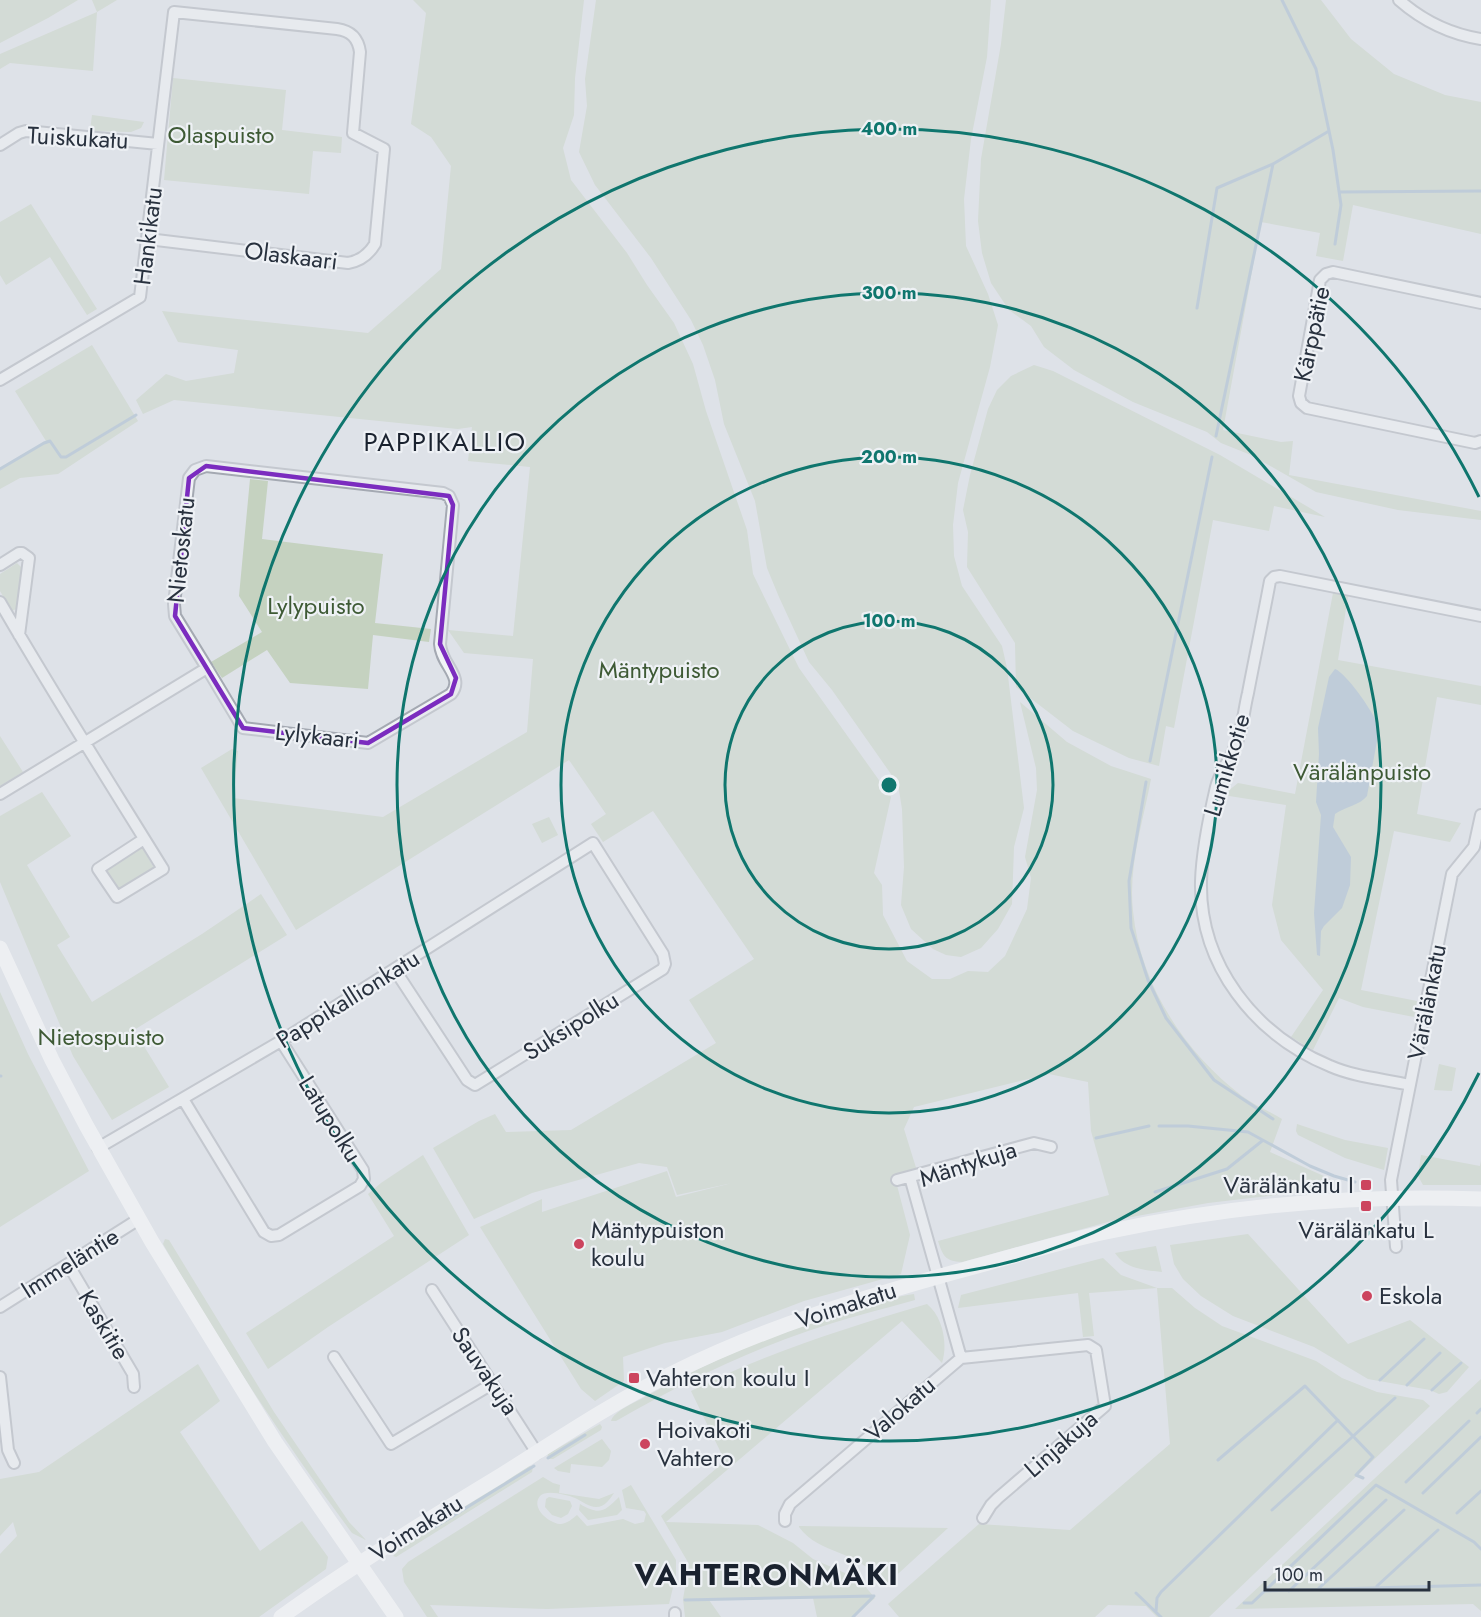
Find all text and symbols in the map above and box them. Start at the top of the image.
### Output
text: 400 m [861,116,917,142]
street label: Tuiskukatu [27,117,129,158]
park label: Olaspuisto [168,117,274,152]
street label: Hankikatu [124,185,171,287]
street label: Olaskaari [242,232,340,279]
text: 300 m [861,280,917,306]
street label: Kärppätie [1284,283,1339,385]
district label: PAPPIKALLIO [363,423,527,461]
text: 200 m [861,444,917,470]
street label: Nietoskatu [158,495,203,605]
park label: Lylypuisto [267,588,365,623]
text: 100 m [862,608,916,634]
park label: Mäntypuisto [598,652,720,687]
street label: Lumikkotie [1194,709,1259,821]
street label: Lylykaari [273,714,361,757]
park label: Värälänpuisto [1293,754,1431,789]
centre of rings [879,775,899,795]
street label: Pappikallionkatu [269,941,426,1057]
street label: Värälänkatu [1398,941,1455,1063]
street label: Suksipolku [516,982,626,1069]
park label: Nietospuisto [38,1019,164,1054]
street label: Latupolku [290,1069,371,1169]
street label: Mäntykuja [915,1131,1021,1196]
place label: Värälänkatu I [1223,1167,1354,1202]
marker: Värälänkatu I [1359,1178,1373,1192]
marker: Värälänkatu L [1359,1199,1373,1213]
place label: Mäntypuiston koulu [591,1212,725,1275]
place label: Värälänkatu L [1298,1212,1434,1247]
street label: Immeläntie [14,1219,126,1307]
marker: Mäntypuiston koulu [572,1237,586,1251]
street label: Voimakatu [791,1272,901,1337]
place label: Eskola [1379,1278,1442,1313]
street label: Kaskitie [70,1283,139,1366]
marker: Eskola [1360,1289,1374,1303]
street label: Sauvakuja [443,1320,528,1422]
place label: Vahteron koulu I [646,1360,810,1395]
street label: Valokatu [856,1368,943,1449]
marker: Vahteron koulu I [627,1371,641,1385]
street label: Linjakuja [1016,1402,1105,1486]
place label: Hoivakoti Vahtero [657,1412,751,1475]
marker: Hoivakoti Vahtero [638,1437,652,1451]
street label: Voimakatu [362,1485,469,1570]
district label: VAHTERONMÄKI [634,1553,899,1596]
scale bar [1265,1554,1428,1592]
text: 100 m [1274,1562,1323,1588]

